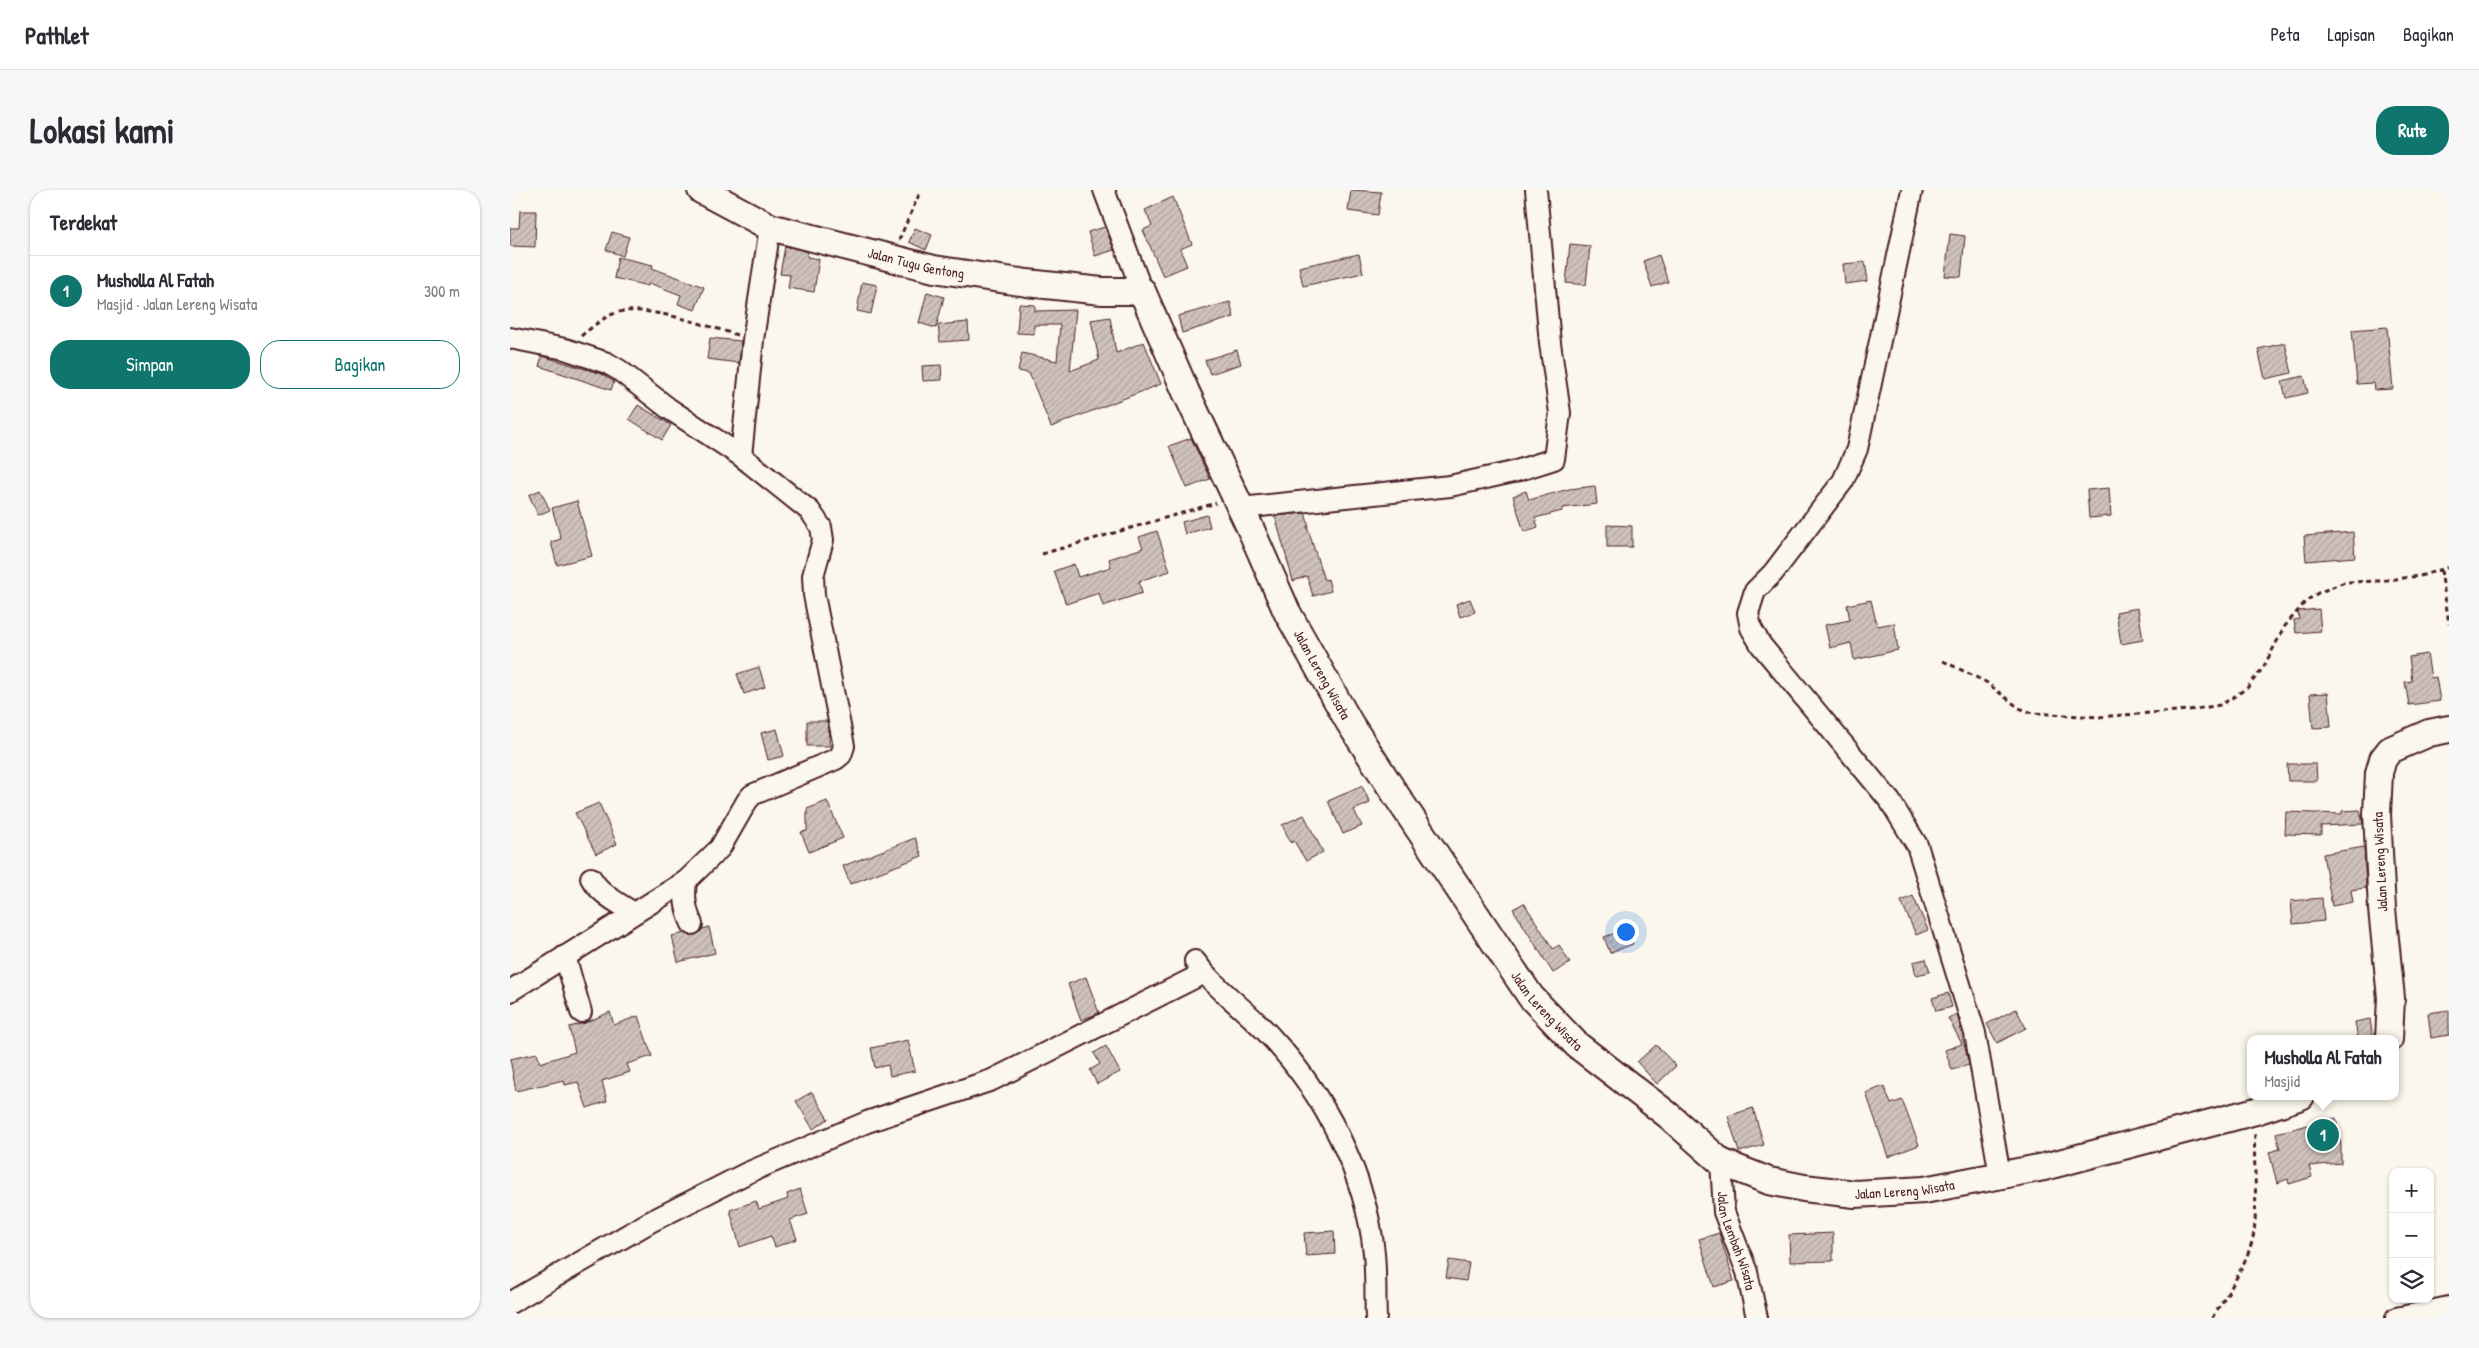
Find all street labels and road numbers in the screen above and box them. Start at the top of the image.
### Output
street label: Jalan Tugu Gentong [866,242,966,283]
street label: Jalan Lereng Wisata [1290,626,1356,723]
street label: Jalan Lereng Wisata [2367,811,2393,912]
street label: Jalan Lereng Wisata [1507,967,1587,1055]
street label: Jalan Lereng Wisata [1854,1174,1956,1203]
street label: Jalan Lembah Wisata [1714,1191,1761,1292]

